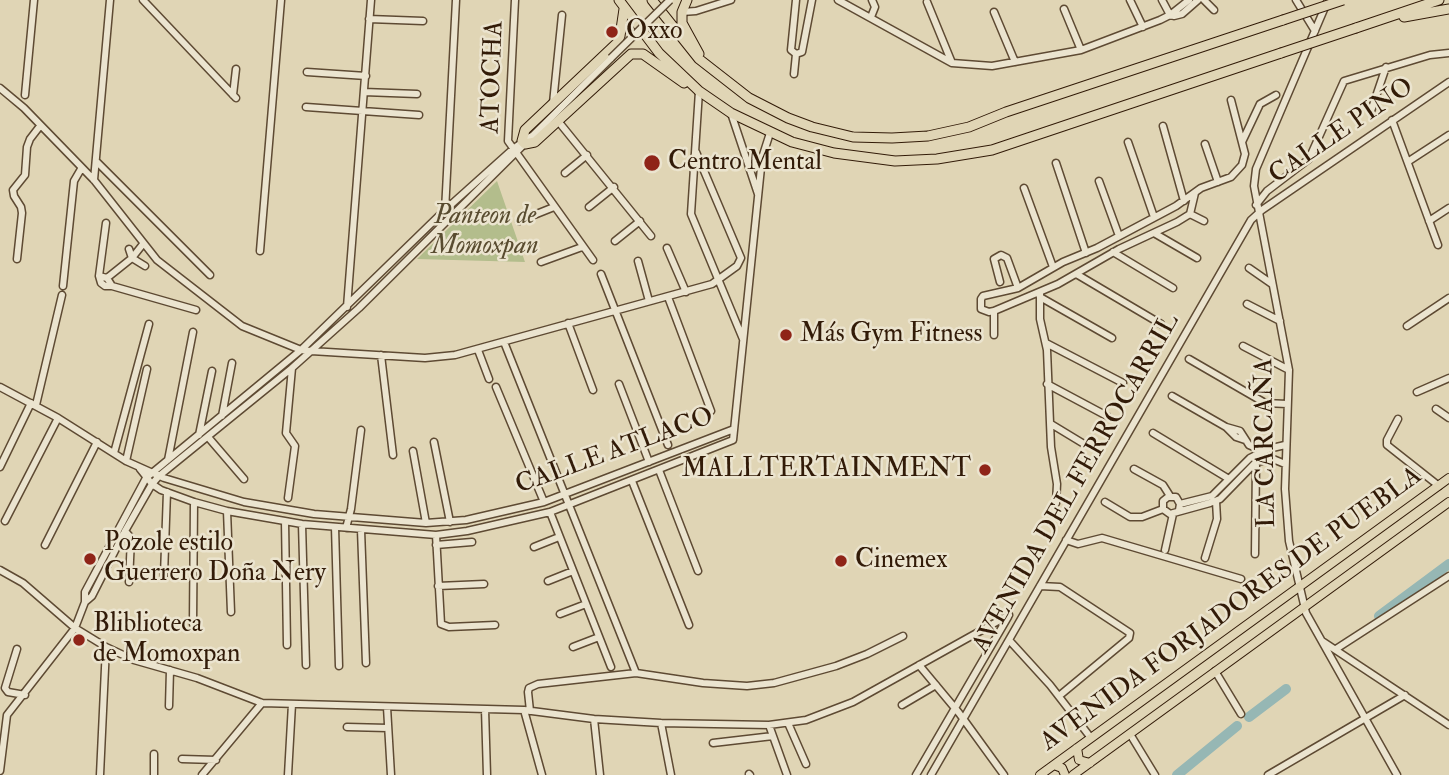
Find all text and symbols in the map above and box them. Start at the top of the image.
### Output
place label: Oxxo [626,16,683,48]
street label: ATOCHA [476,20,512,134]
marker: Oxxo [604,24,620,40]
street label: CALLE PINO [1264,72,1420,192]
place label: Centro Mental [668,147,822,179]
marker: Centro Mental [642,153,662,173]
park label: Panteon de Momoxpan [431,201,539,262]
street label: AVENIDA DEL FERROCARRIL [967,308,1187,660]
place label: Más Gym Fitness [800,319,982,351]
marker: Más Gym Fitness [778,327,794,343]
street label: LA CARCAÑA [1250,358,1284,528]
street label: CALLE ATLACO [512,402,718,502]
place label: MALLTERTAINMENT [682,454,971,486]
street label: AVENIDA FORJADORES DE PUEBLA [1035,461,1429,759]
marker: MALLTERTAINMENT [977,462,993,478]
place label: Pozole estilo Guerrero Doña Nery [104,528,326,590]
place label: Cinemex [855,545,948,577]
marker: Pozole estilo Guerrero Doña Nery [82,551,98,567]
marker: Cinemex [833,553,849,569]
place label: Bliblioteca de Momoxpan [93,609,240,670]
marker: Bliblioteca de Momoxpan [71,632,87,648]

